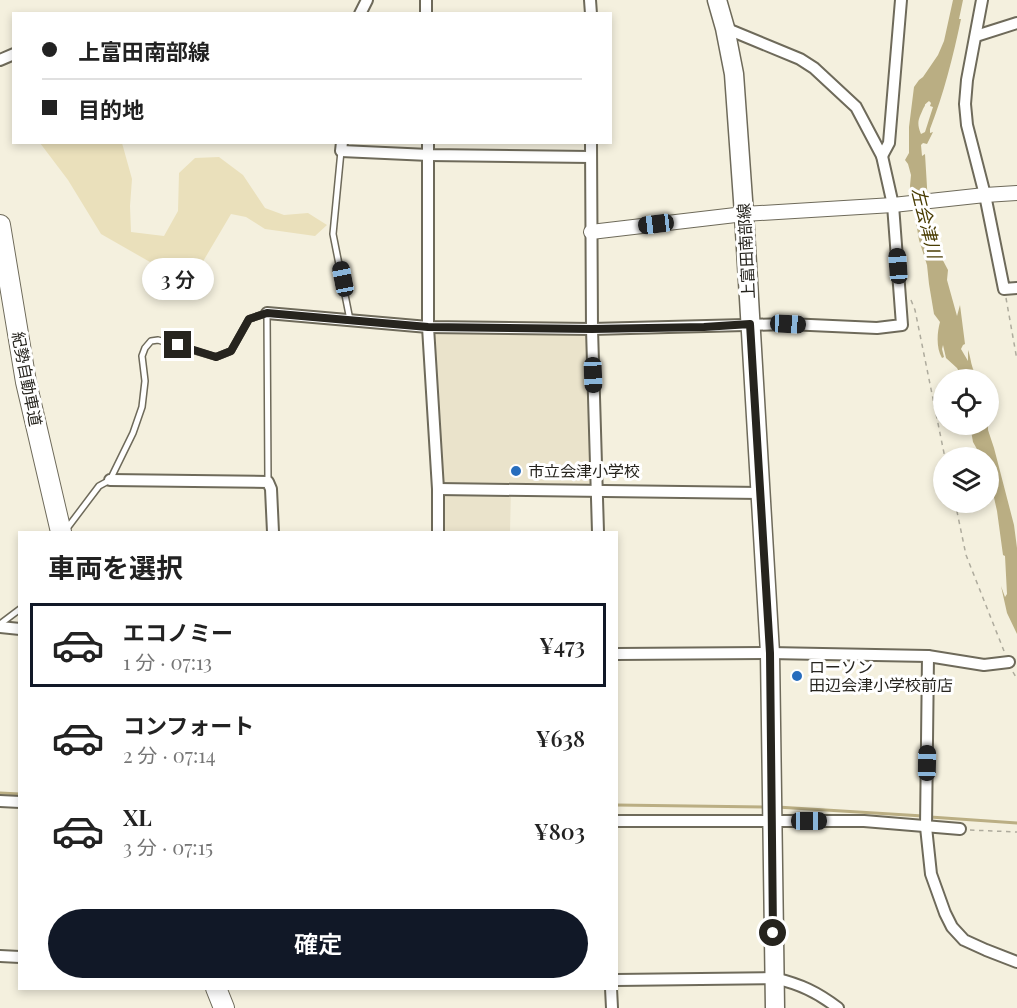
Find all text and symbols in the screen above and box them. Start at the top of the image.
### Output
text: 上富田南部線 [78,36,210,66]
text: 目的地 [78,94,144,124]
water label: 左会津川 [907,185,948,263]
street label: 上富田南部線 [733,203,758,300]
car [637,213,675,235]
car [888,247,908,285]
callout: 3 分 [142,258,214,300]
car [331,260,355,298]
text: 3 分 [161,265,195,292]
car [770,314,806,334]
street label: 紀勢自動車道 [8,330,47,428]
route end [164,331,191,358]
car [583,357,603,393]
map controls [933,369,999,513]
button: locate [933,369,999,435]
button: layers [933,447,999,513]
place label: 市立会津小学校 [528,460,640,481]
marker: 市立会津小学校 [509,464,523,478]
text: 車両を選択 [48,549,183,585]
text: エコノミー [123,617,233,647]
icon: car [51,618,105,672]
text: ¥473 [539,630,585,660]
text: 1 分 · 07:13 [123,648,212,675]
place label: ローソン 田辺会津小学校前店 [809,656,953,695]
marker: ローソン 田辺会津小学校前店 [790,669,804,683]
text: コンフォート [123,710,254,740]
icon: car [51,711,105,765]
text: ¥638 [536,723,585,753]
text: 2 分 · 07:14 [123,741,216,768]
car [918,745,936,781]
text: XL [123,802,152,832]
icon: car [51,804,105,858]
car [791,812,827,830]
text: ¥803 [534,816,585,846]
text: 3 分 · 07:15 [123,833,213,860]
button: 確定 [48,909,588,978]
route start [759,919,786,946]

